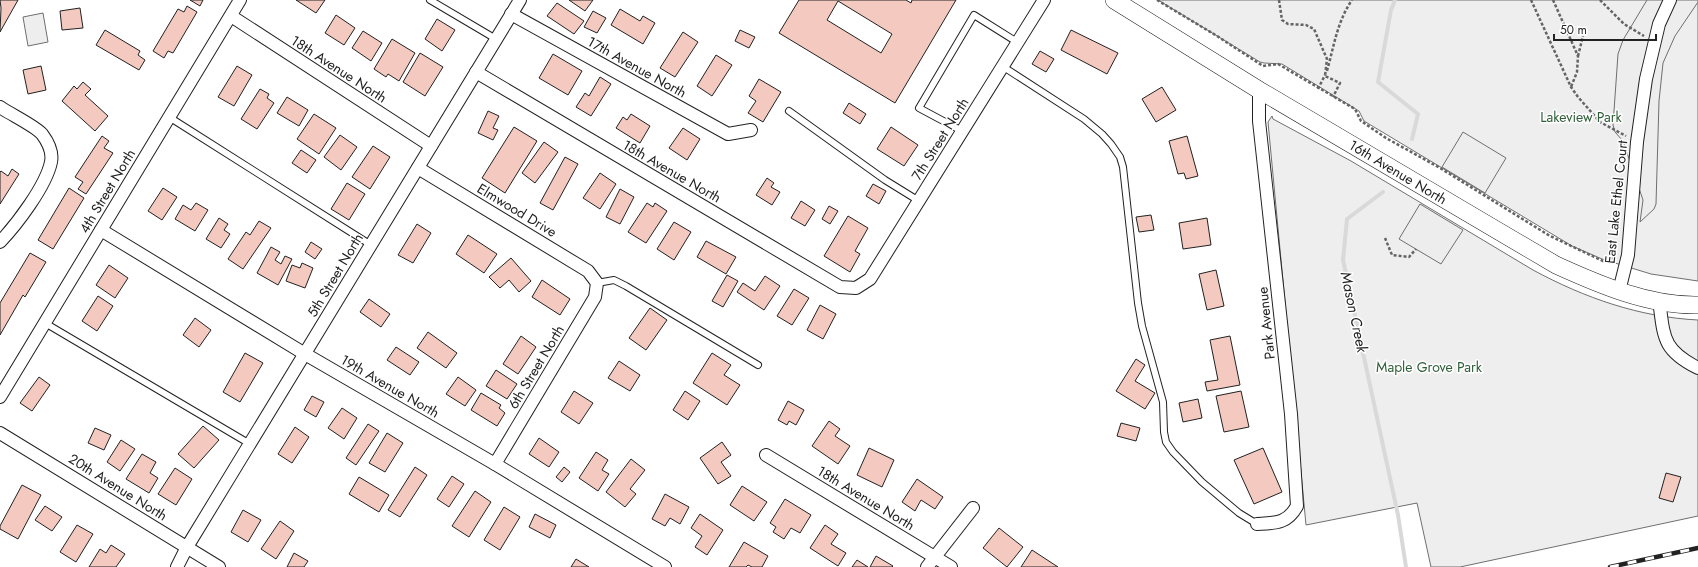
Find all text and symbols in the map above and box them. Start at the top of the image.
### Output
scale bar [1554,16,1656,42]
text: 50 m [1560,21,1587,39]
street label: 18th Avenue North [287,30,391,108]
street label: 17th Avenue North [584,31,690,103]
street label: 7th Street North [907,94,973,184]
park label: Lakeview Park [1540,107,1623,127]
street label: 18th Avenue North [619,135,725,207]
street label: 16th Avenue North [1345,135,1451,209]
street label: East Lake Ethel Court [1600,139,1632,265]
street label: 4th Street North [74,145,140,237]
street label: Elmwood Drive [473,178,561,242]
street label: 5th Street North [302,229,368,321]
water label: Mason Creek [1335,270,1373,355]
street label: Park Avenue [1252,286,1280,360]
street label: 6th Street North [503,321,569,413]
street label: 19th Avenue North [337,350,443,422]
park label: Maple Grove Park [1376,357,1483,377]
street label: 20th Avenue North [65,449,171,525]
street label: 18th Avenue North [813,461,919,535]

